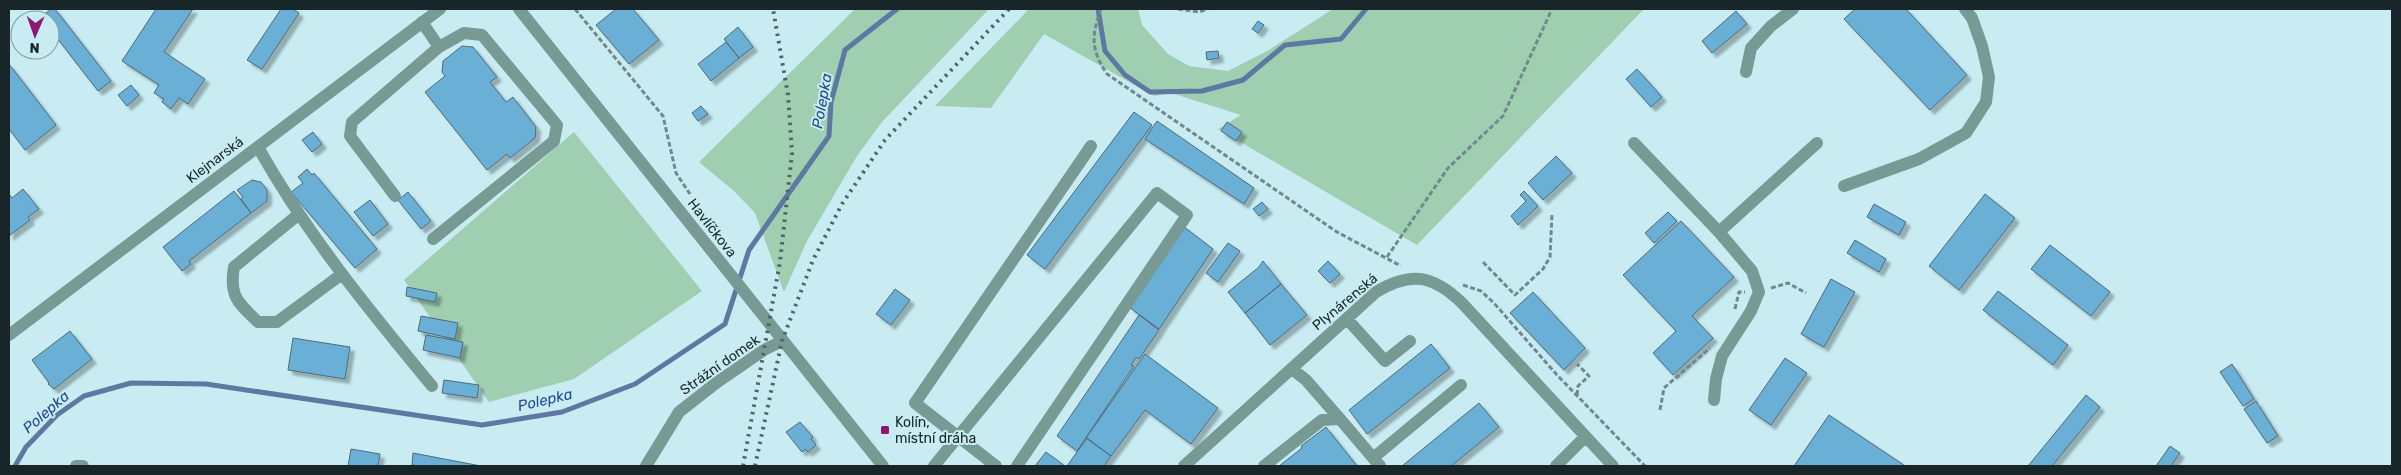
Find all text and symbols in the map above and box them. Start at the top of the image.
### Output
north arrow [10,10,60,60]
text: N [29,39,40,56]
water label: Polepka [808,72,836,130]
street label: Klejnarská [183,133,247,187]
street label: Havlíčkova [684,195,740,261]
street label: Plynárenská [1309,270,1381,334]
street label: Strážní domek [677,331,764,399]
water label: Polepka [516,385,574,415]
water label: Polepka [19,387,73,437]
place label: Kolín, místní dráha [895,414,976,447]
marker: Kolín, místní dráha [879,424,891,436]

